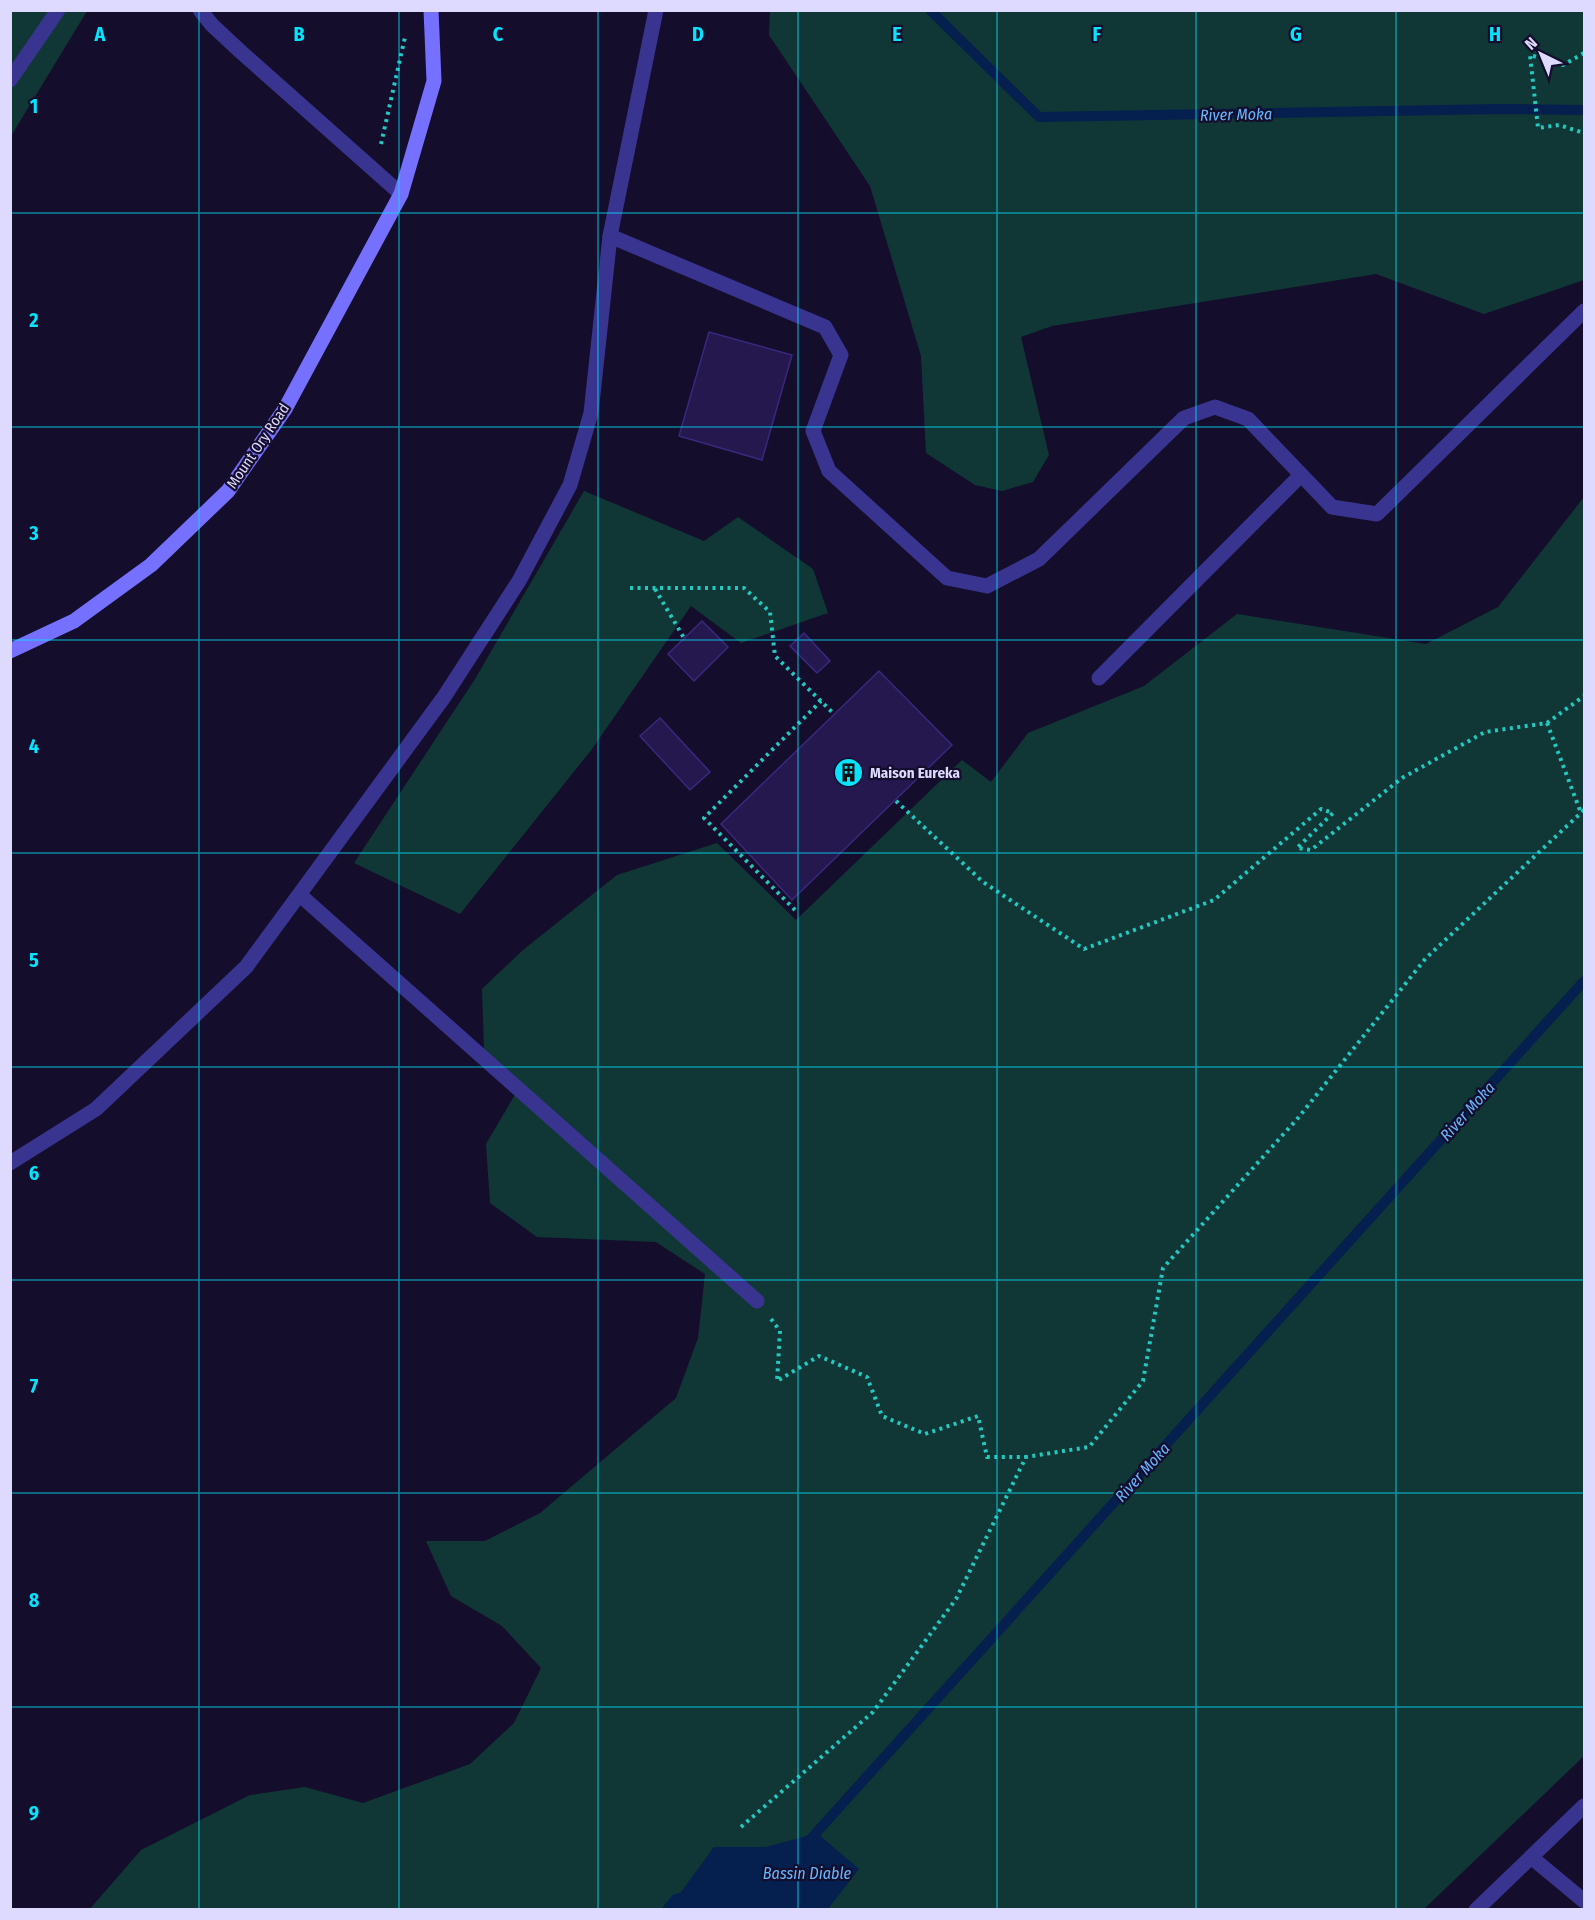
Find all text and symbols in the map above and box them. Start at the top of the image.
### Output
text: A [94,22,107,46]
text: B [293,22,305,46]
text: C [493,22,504,46]
text: D [692,22,704,46]
text: E [892,22,902,46]
text: F [1093,22,1102,46]
text: G [1290,22,1302,46]
text: H [1489,22,1501,46]
north arrow [1511,24,1571,84]
text: N [1521,33,1541,54]
text: 1 [30,94,38,118]
water label: River Moka [1200,104,1272,125]
text: 2 [28,308,39,332]
street label: Mount Ory Road [223,400,293,492]
text: 3 [28,521,39,545]
text: 4 [29,734,39,758]
building icon: Maison Eureka [833,757,865,789]
place label: Maison Eureka [870,764,960,782]
text: 5 [29,948,39,972]
water label: River Moka [1436,1078,1499,1145]
text: 6 [29,1161,39,1185]
text: 7 [30,1374,39,1398]
water label: River Moka [1111,1439,1174,1506]
text: 8 [29,1588,40,1612]
text: 9 [29,1801,39,1825]
water label: Bassin Diable [763,1864,852,1883]

